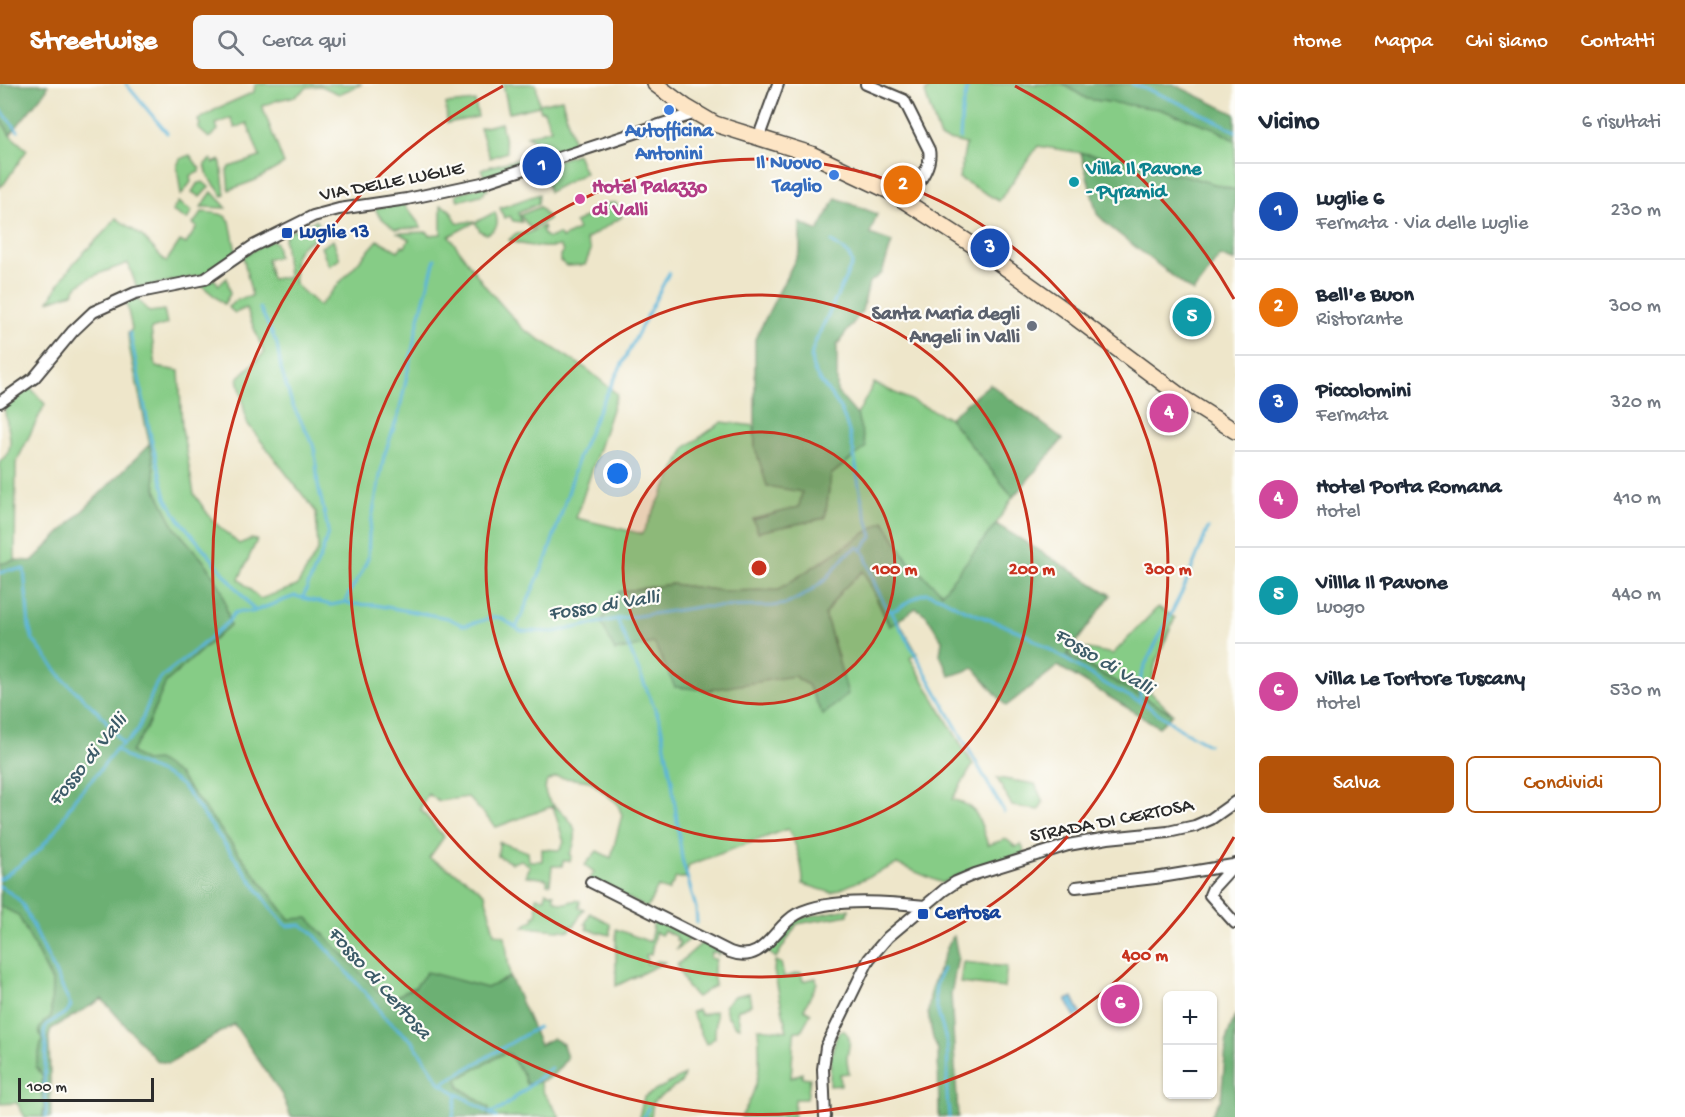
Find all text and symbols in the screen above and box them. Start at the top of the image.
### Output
search box [193,15,613,69]
text: Streetwise [30,26,157,59]
icon: search [214,26,247,59]
text: Cerca qui [262,29,346,55]
text: Home [1293,30,1341,55]
text: Mappa [1374,30,1433,55]
text: Chi siamo [1466,30,1548,55]
text: Contatti [1581,30,1655,55]
marker: Autofficina Antonini [662,103,676,117]
text: Vicino [1259,108,1319,139]
text: 6 risultati [1582,112,1661,135]
place label: Autofficina Antonini [624,120,714,167]
pin: 1 [522,144,562,188]
place label: Il Nuovo Taglio [756,153,823,199]
street label: VIA DELLE LUGLIE [317,158,467,208]
place label: Villa Il Pavone - Pyramid [1085,159,1202,205]
pin: 2 [884,162,922,208]
marker: Il Nuovo Taglio [827,168,841,182]
marker: Villa Il Pavone - Pyramid [1067,175,1081,189]
place label: Hotel Palazzo di Valli [592,177,708,223]
text: Luglie 6 [1316,187,1384,213]
marker: Hotel Palazzo di Valli [573,192,587,206]
text: 1 [1274,200,1283,223]
text: 230 m [1611,200,1661,223]
text: Fermata · Via delle Luglie [1316,213,1528,236]
place label: Luglie 13 [299,222,369,245]
marker: Luglie 13 [280,226,294,240]
pin: 3 [970,226,1010,270]
text: Bell'e Buon [1316,283,1414,309]
pin: 5 [1172,294,1212,340]
text: 2 [1274,296,1283,319]
text: 300 m [1609,296,1661,319]
place label: Santa Maria degli Angeli in Valli [872,304,1020,350]
text: Ristorante [1316,309,1403,332]
marker: Santa Maria degli Angeli in Valli [1025,319,1039,333]
text: Piccolomini [1316,379,1411,405]
pin: 4 [1150,390,1188,436]
text: 3 [1273,392,1284,415]
text: 320 m [1611,392,1661,415]
text: Fermata [1316,405,1388,428]
your location [603,459,632,488]
text: Hotel Porta Romana [1316,475,1502,501]
text: 4 [1274,488,1283,511]
text: 410 m [1613,488,1661,511]
text: Hotel [1316,501,1361,524]
centre of rings [749,558,769,578]
text: 100 m [872,560,918,581]
text: 200 m [1009,560,1055,581]
text: 300 m [1144,560,1192,581]
text: Villla Il Pavone [1316,571,1448,597]
text: 5 [1273,584,1284,607]
text: 440 m [1612,584,1661,607]
water label: Fosso di Valli [547,586,664,628]
text: Luogo [1316,597,1365,620]
water label: Fosso di Valli [1049,623,1160,704]
text: Villa Le Tortore Tuscany [1316,667,1525,693]
text: 6 [1273,680,1284,703]
text: 530 m [1610,680,1661,703]
text: Hotel [1316,693,1361,716]
water label: Fosso di Valli [44,708,135,812]
button: Salva [1259,756,1454,813]
button: Condividi [1466,756,1661,813]
street label: STRADA DI CERTOSA [1028,795,1197,849]
place label: Certosa [934,903,1001,926]
marker: Certosa [916,907,930,921]
water label: Fosso di Certosa [321,922,436,1047]
text: 400 m [1121,946,1168,967]
pin: 6 [1100,982,1140,1026]
map controls [1163,991,1217,1099]
button: + [1163,991,1217,1045]
button: − [1163,1045,1217,1099]
scale bar [18,1075,154,1102]
text: 100 m [27,1079,67,1098]

